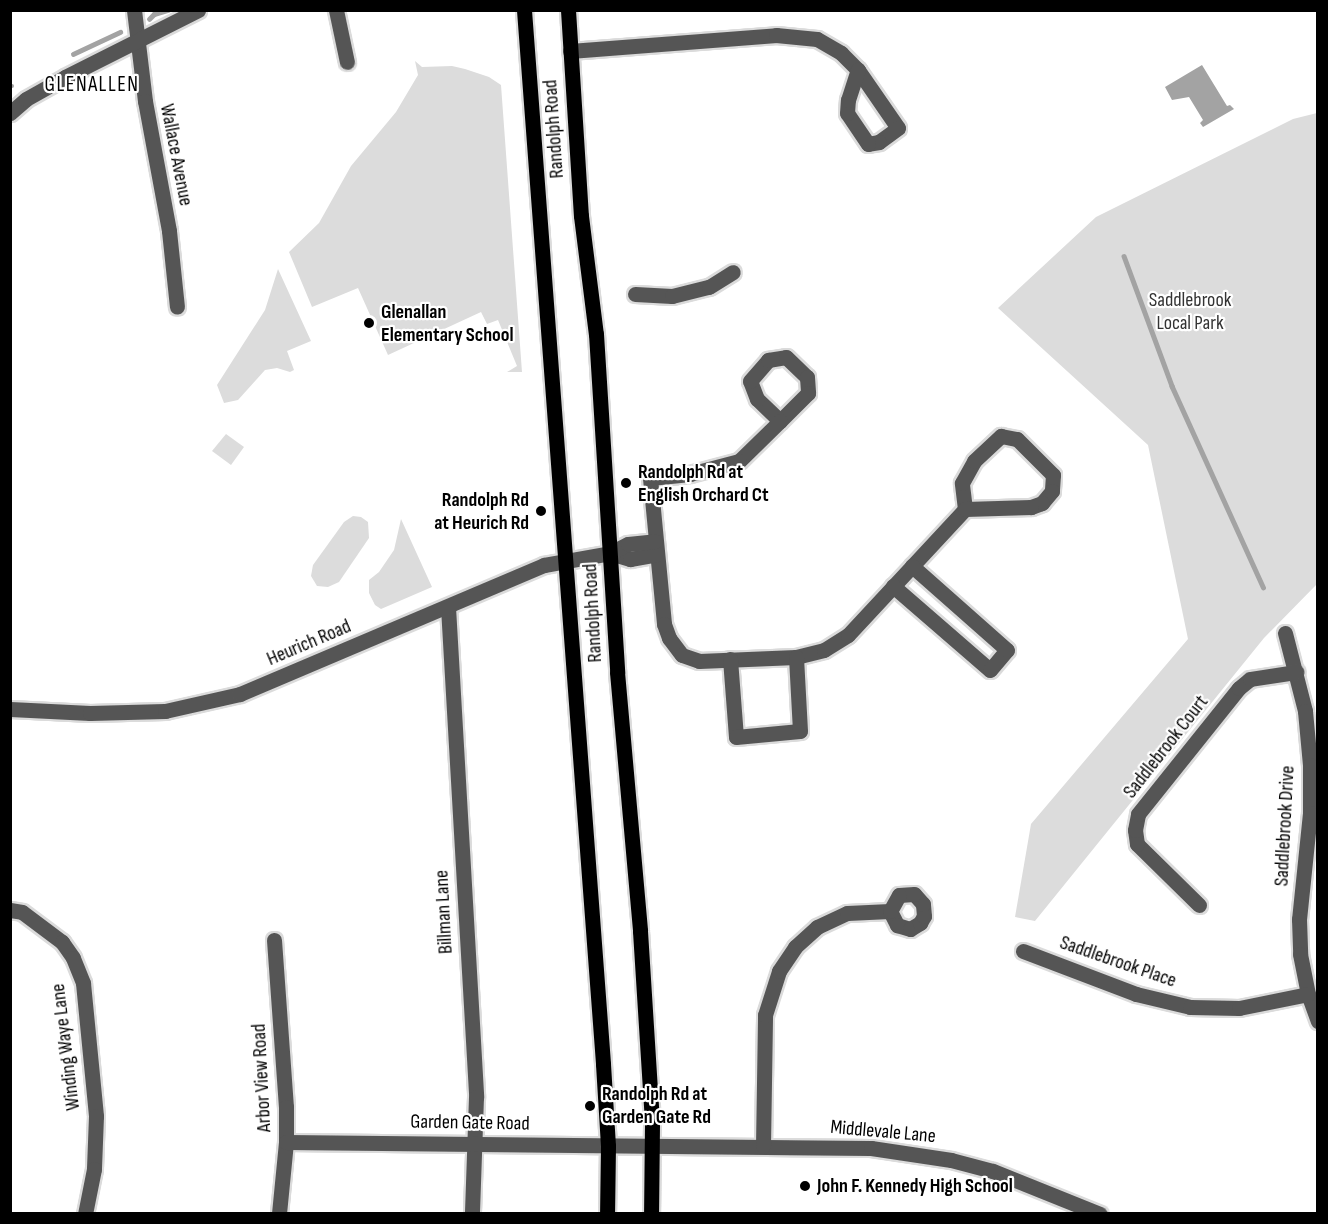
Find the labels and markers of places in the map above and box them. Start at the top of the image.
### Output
place label: Glenallan Elementary School [381,300,514,347]
marker: Glenallan Elementary School [362,316,376,330]
place label: Randolph Rd at English Orchard Ct [638,460,769,507]
marker: Randolph Rd at English Orchard Ct [619,476,633,490]
place label: Randolph Rd at Heurich Rd [434,488,529,535]
marker: Randolph Rd at Heurich Rd [534,504,548,518]
place label: Randolph Rd at Garden Gate Rd [602,1082,711,1129]
marker: Randolph Rd at Garden Gate Rd [583,1099,597,1113]
place label: John F. Kennedy High School [817,1174,1013,1198]
marker: John F. Kennedy High School [798,1179,812,1193]

